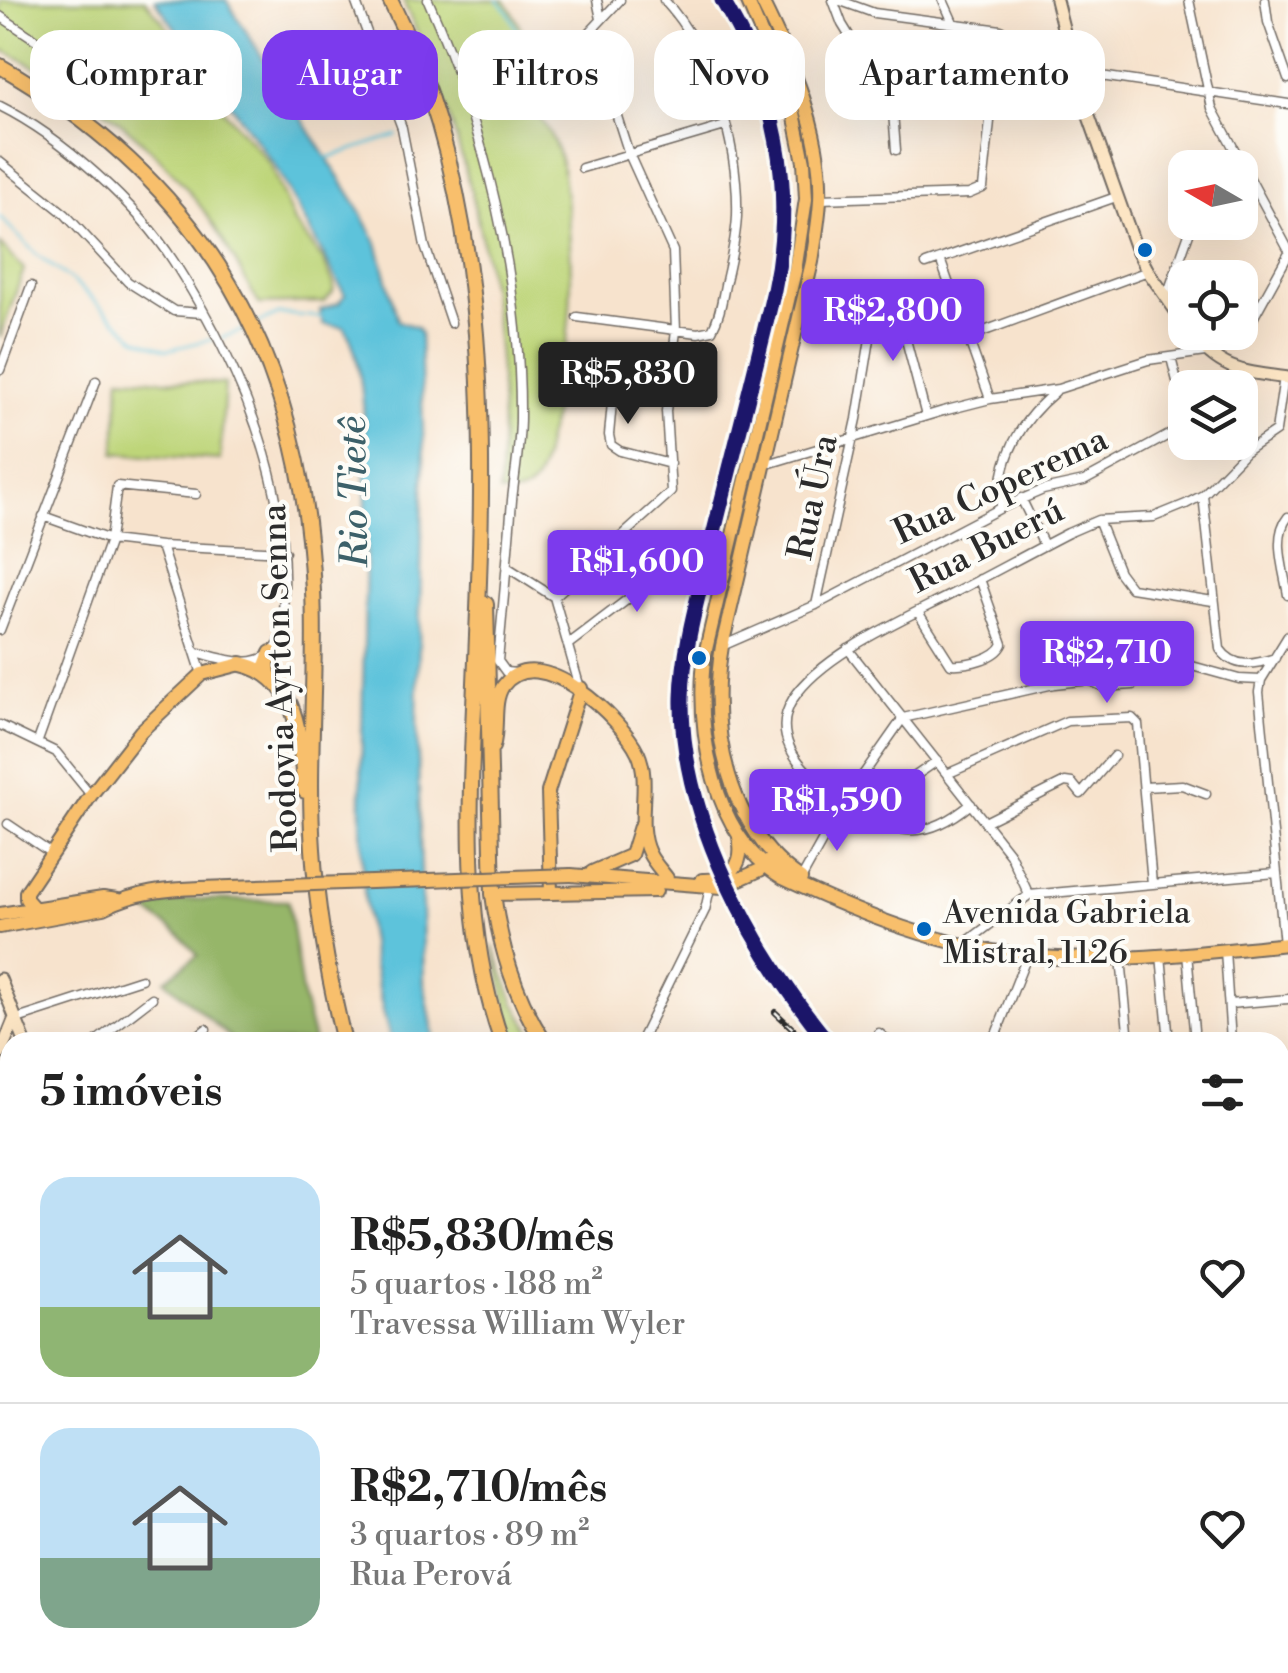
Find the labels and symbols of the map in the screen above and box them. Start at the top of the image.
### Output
north arrow [1168,150,1258,240]
unlabelled marker [1135,240,1155,260]
pin: R$2,800 [801,279,985,364]
pin: R$5,830 [536,342,720,427]
water label: Rio Tietê [330,415,379,569]
street label: Rua Coperema [887,418,1115,555]
street label: Rua Úra [777,430,848,564]
street label: Rua Buerú [902,489,1071,603]
street label: Rodovia Ayrton Senna [253,503,308,853]
pin: R$1,600 [545,530,729,615]
pin: R$2,710 [1015,621,1199,706]
unlabelled marker [689,648,709,668]
pin: R$1,590 [745,769,929,854]
place label: Avenida Gabriela Mistral, 1126 [942,893,1191,973]
marker: Avenida Gabriela Mistral, 1126 [914,919,934,939]

